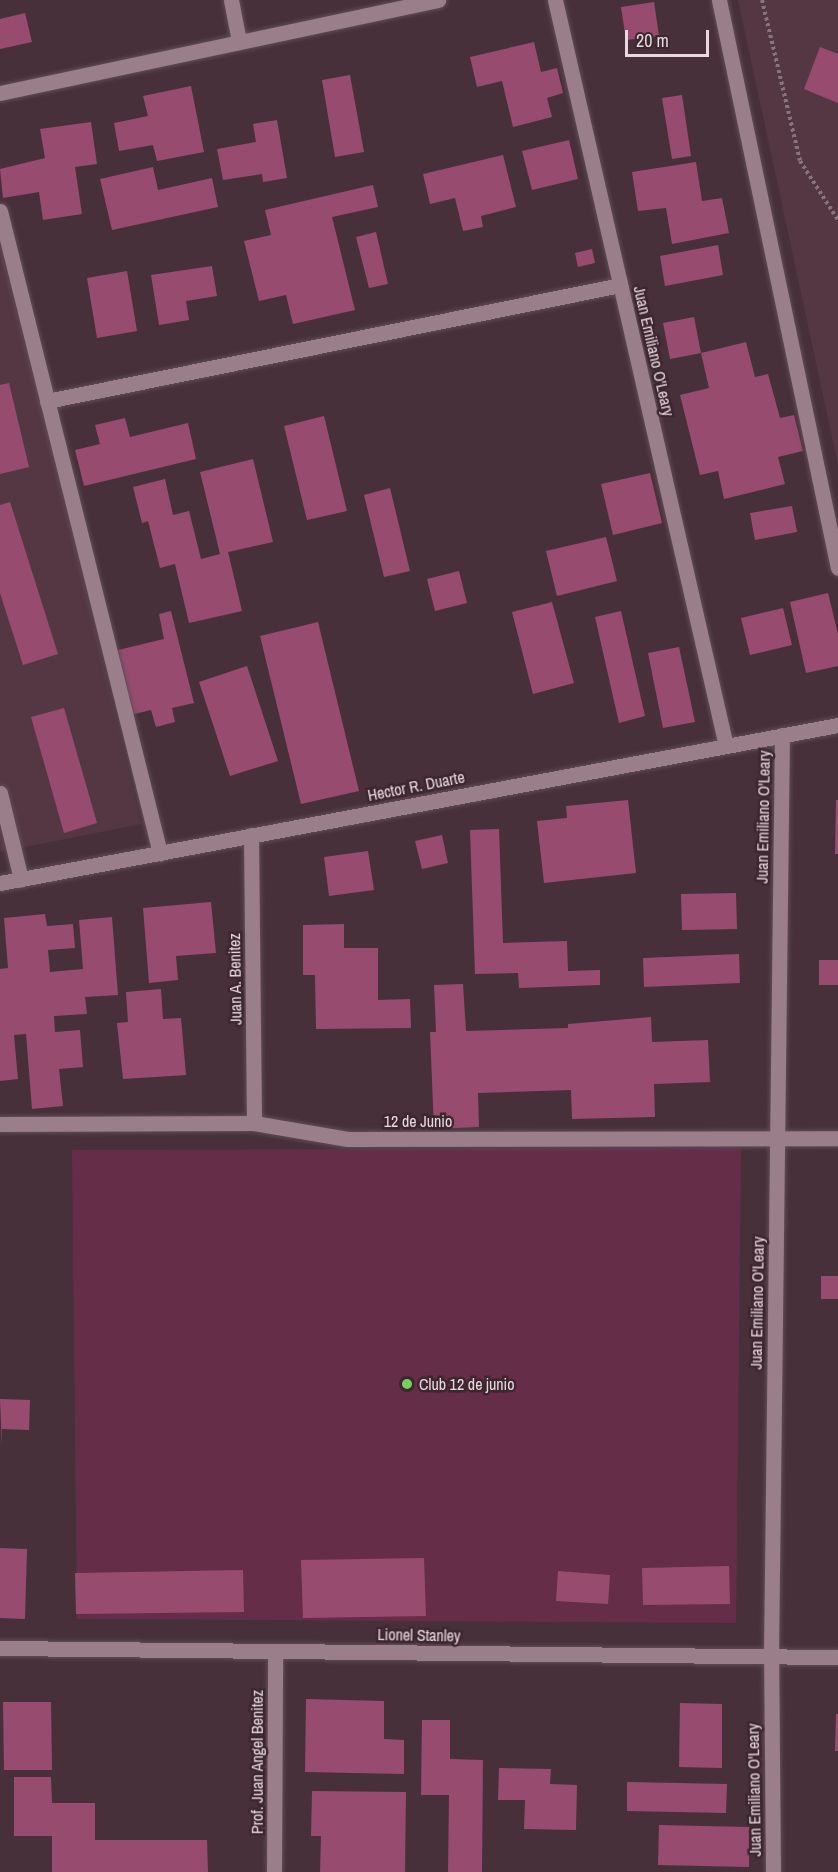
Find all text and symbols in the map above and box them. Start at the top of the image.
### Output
scale bar [628,18,712,56]
text: 20 m [636,28,669,53]
street label: Juan Emiliano O'Leary [630,284,678,418]
street label: Juan Emiliano O'Leary [752,750,774,884]
street label: Hector R. Duarte [366,767,466,805]
street label: Juan A. Benitez [225,933,245,1025]
street label: 12 de Junio [384,1111,452,1131]
street label: Juan Emiliano O'Leary [746,1236,768,1370]
place label: Club 12 de junio [419,1374,515,1394]
marker: Club 12 de junio [400,1377,414,1391]
street label: Lionel Stanley [377,1625,461,1645]
street label: Prof. Juan Angel Benitez [247,1689,267,1835]
street label: Juan Emiliano O'Leary [743,1723,765,1857]

